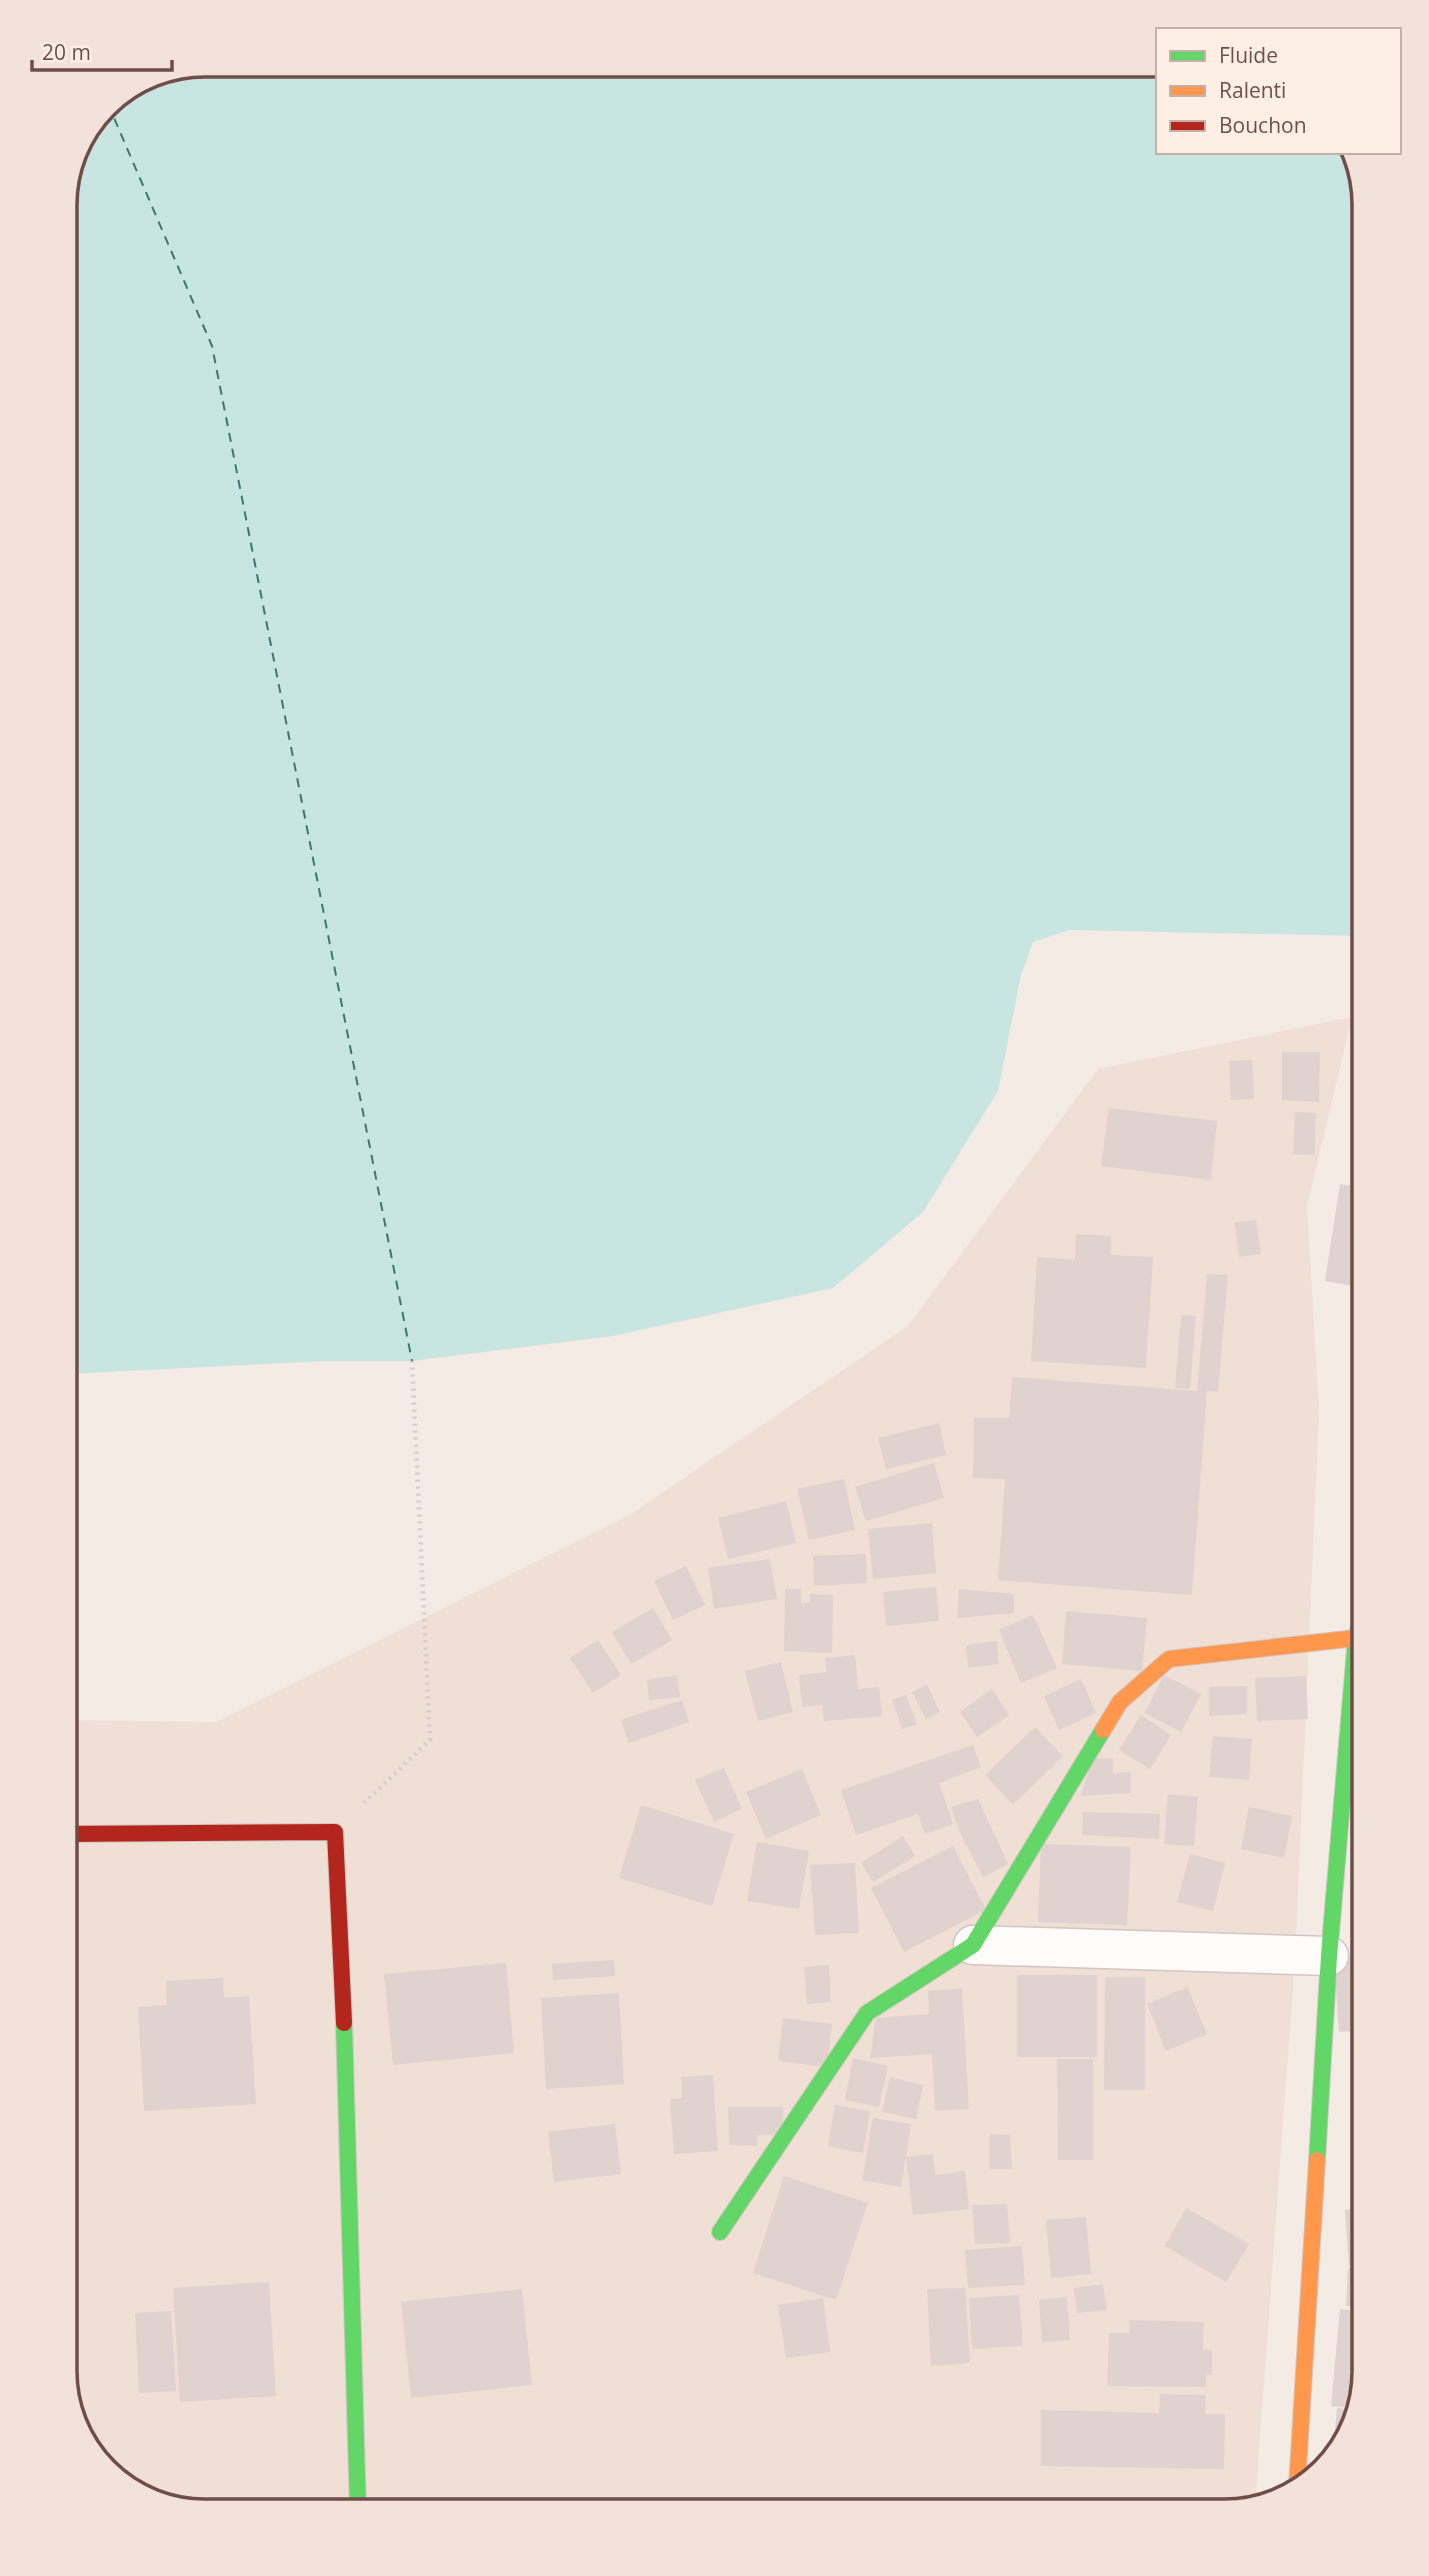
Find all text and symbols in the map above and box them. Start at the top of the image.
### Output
scale bar [32,28,172,72]
legend [1156,28,1401,154]
text: 20 m [42,38,91,66]
text: Fluide [1219,41,1278,69]
text: Ralenti [1219,76,1286,104]
text: Bouchon [1219,111,1307,139]

